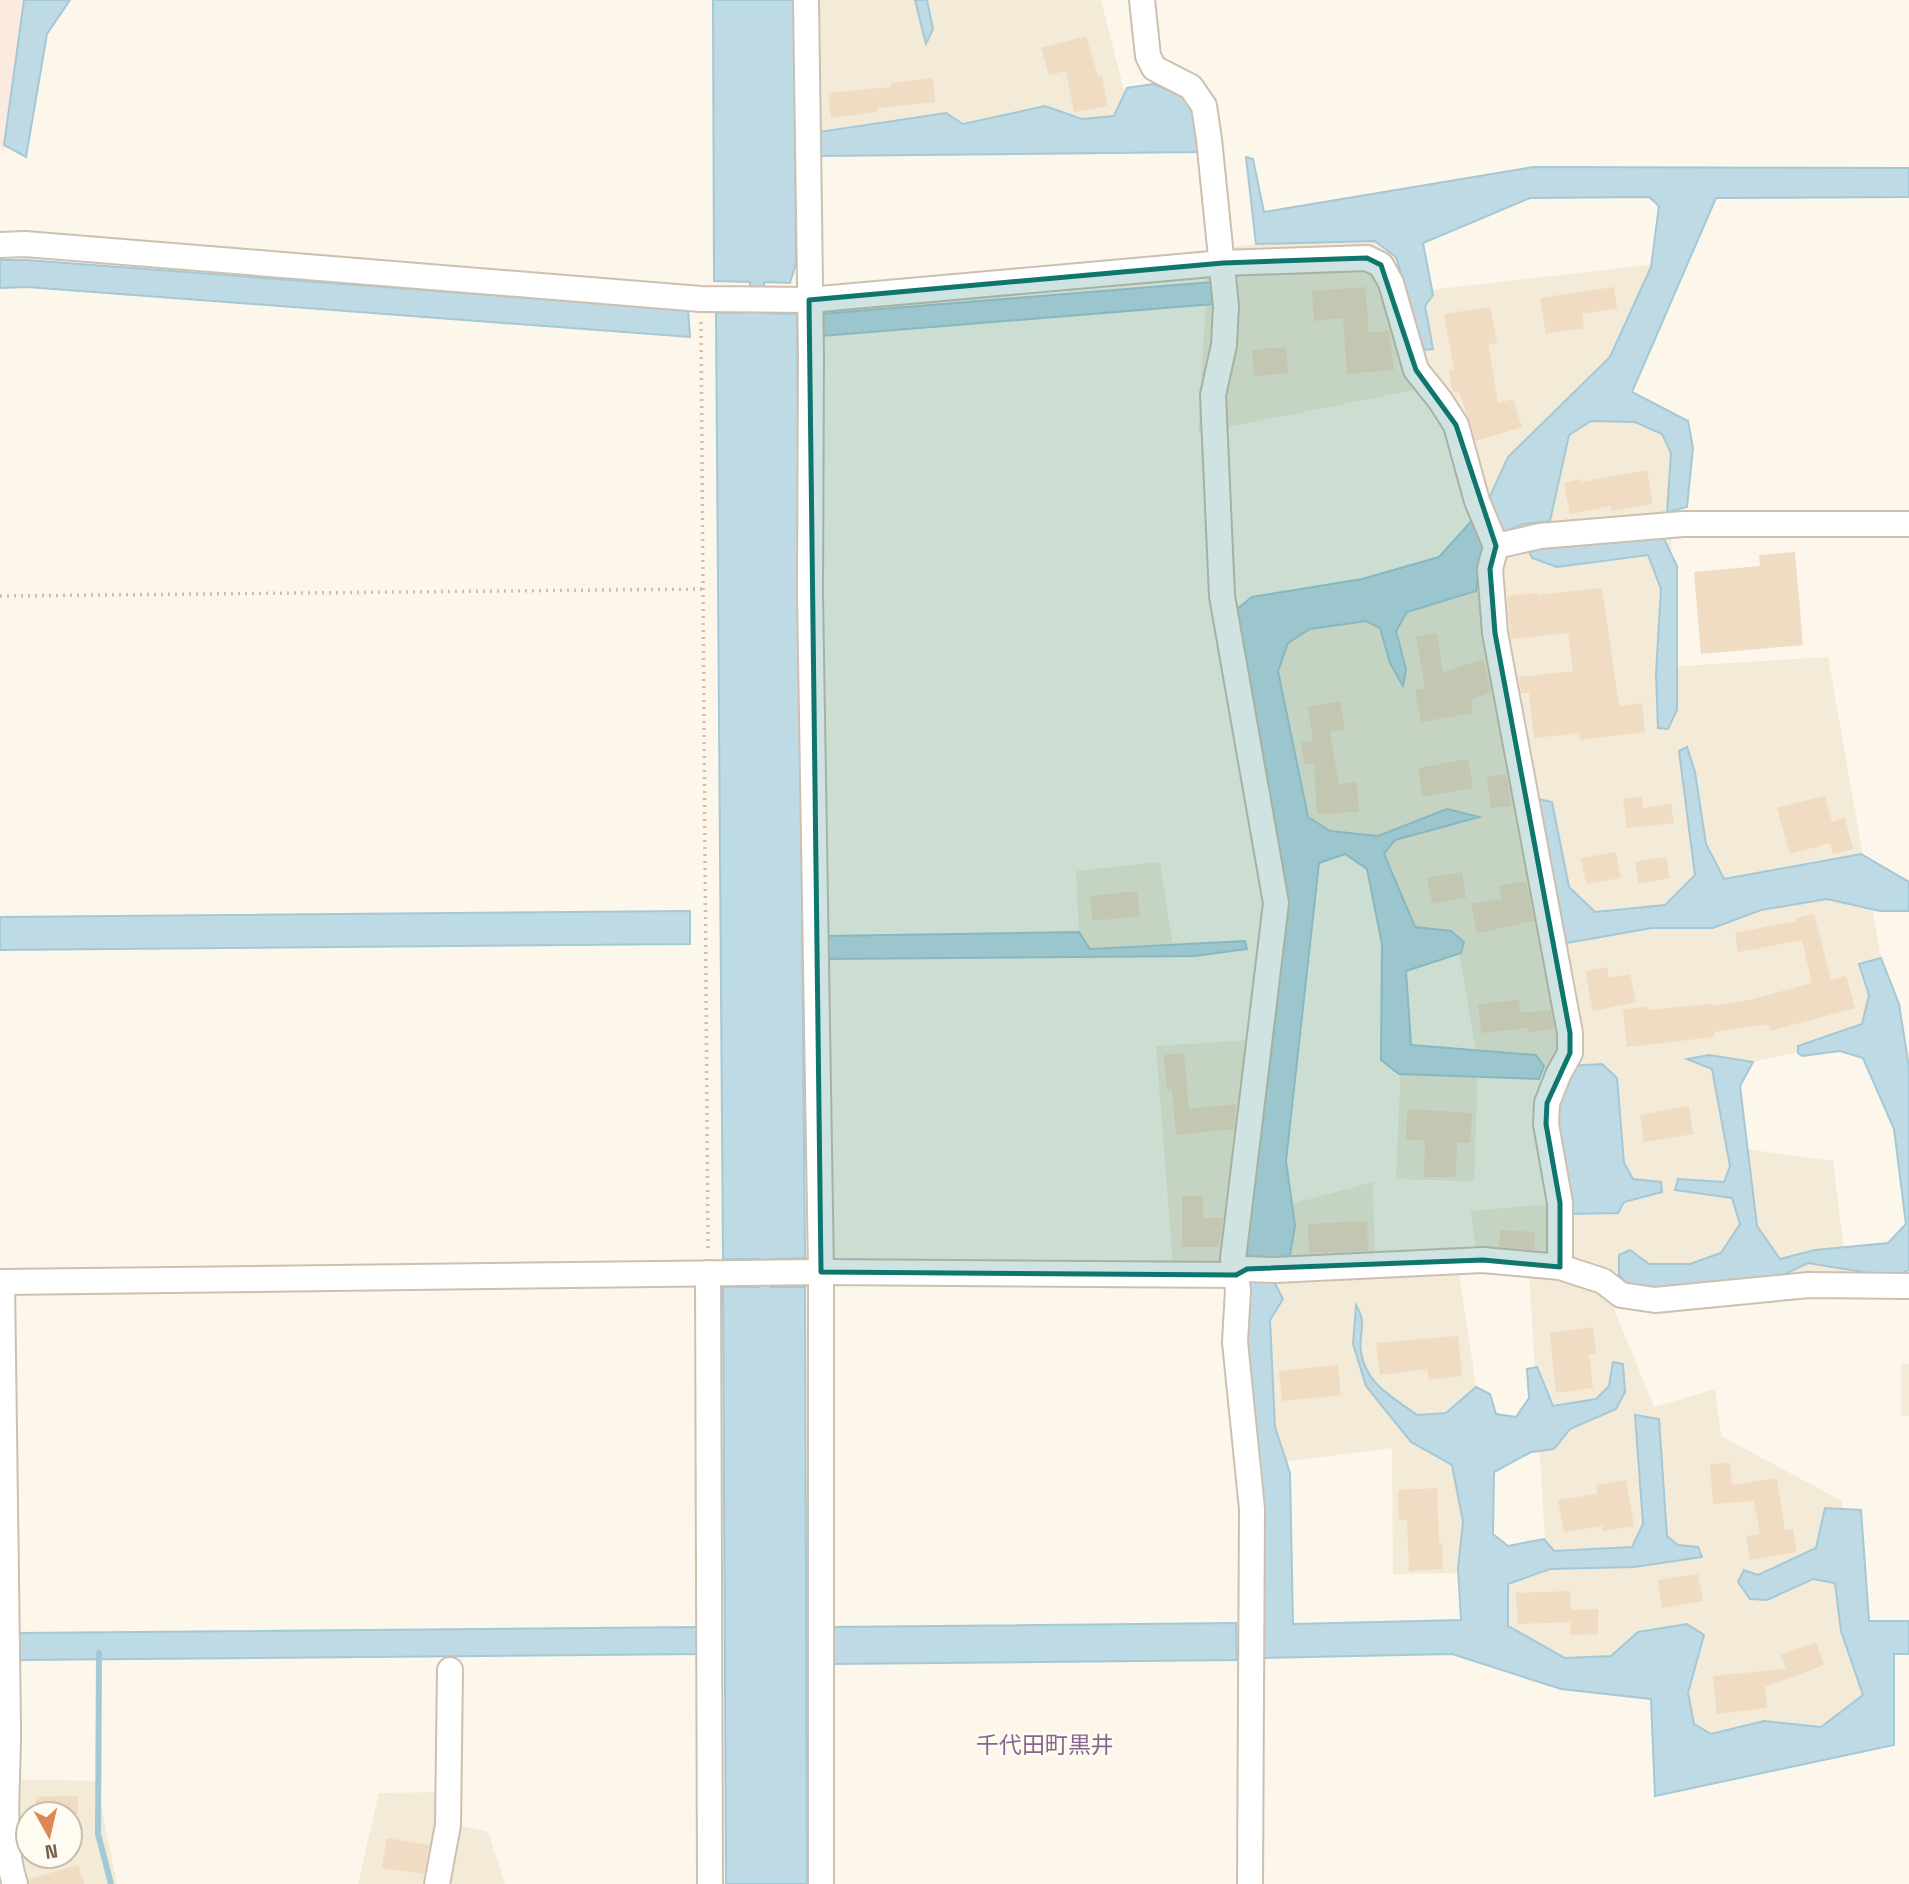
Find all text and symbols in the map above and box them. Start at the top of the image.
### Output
district label: 千代田町黒井 [976,1730,1114,1760]
north arrow [14,1800,84,1870]
text: N [43,1838,59,1865]

